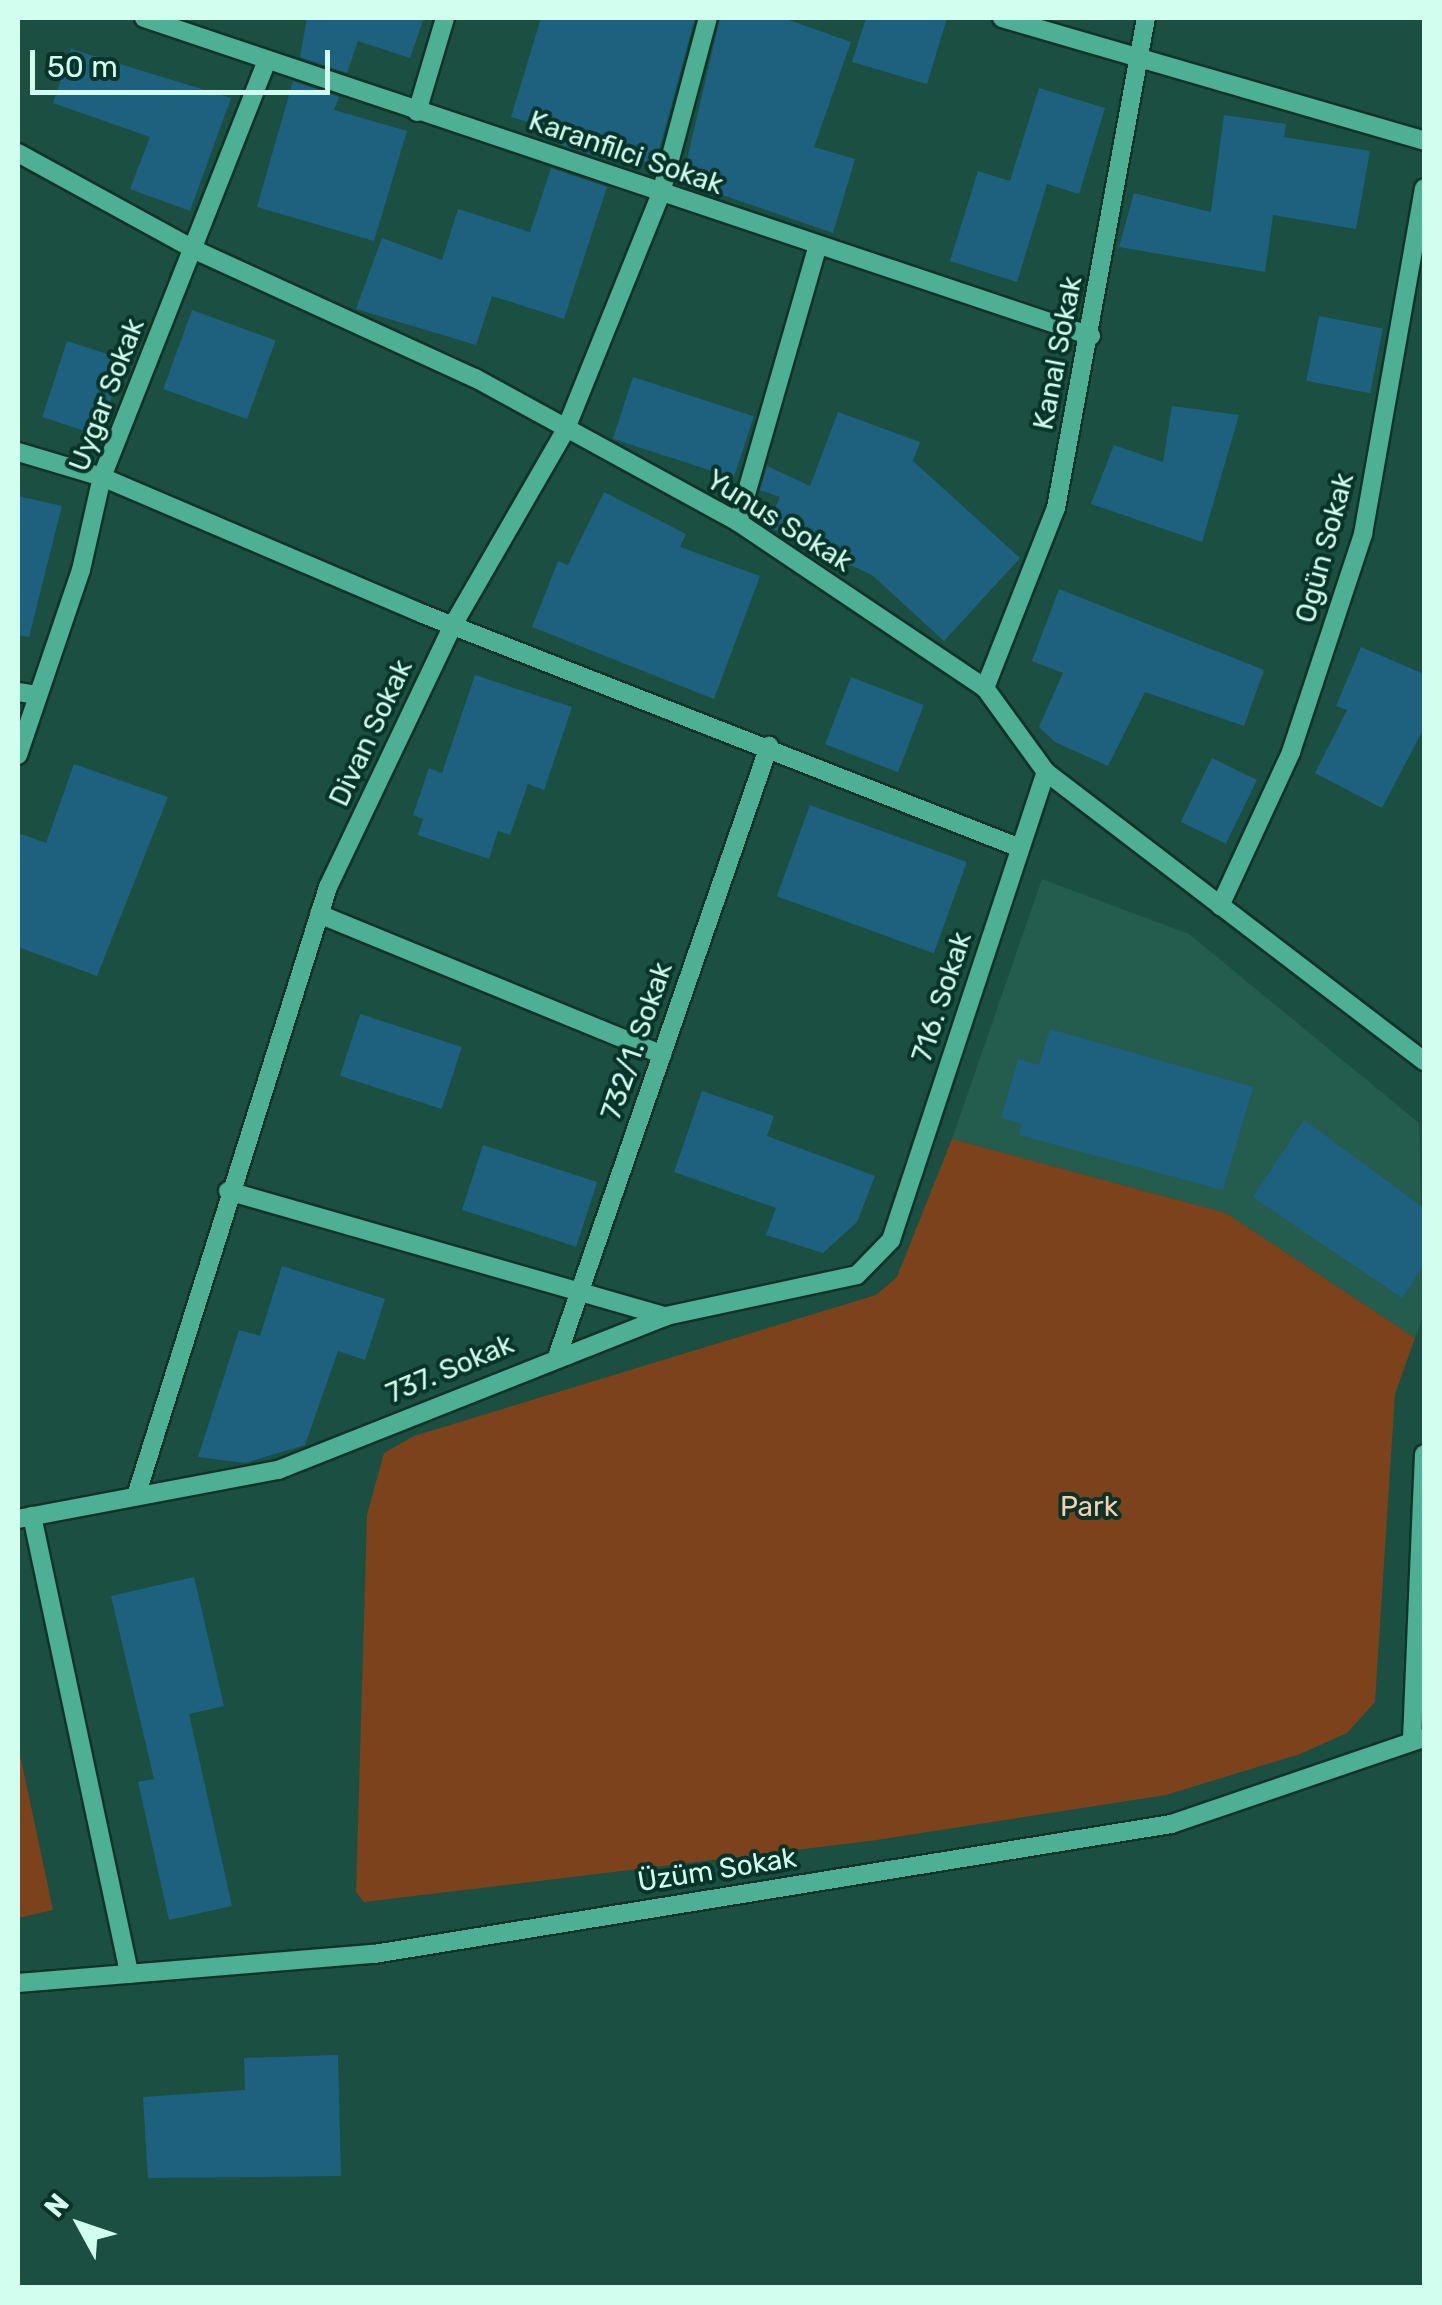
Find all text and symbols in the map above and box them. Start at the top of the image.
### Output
scale bar [35,30,335,92]
text: 50 m [47,49,118,85]
street label: Karanfilci Sokak [524,104,728,202]
street label: Kanal Sokak [1027,273,1089,433]
street label: Uygar Sokak [62,313,152,477]
street label: Yunus Sokak [700,463,858,579]
street label: Ogün Sokak [1289,469,1361,627]
street label: Divan Sokak [322,654,420,812]
street label: 716. Sokak [905,928,979,1066]
street label: 732/1. Sokak [594,958,680,1124]
street label: 737. Sokak [381,1327,519,1411]
park label: Park [1060,1490,1118,1524]
street label: Üzüm Sokak [635,1841,799,1899]
north arrow [30,2175,130,2275]
text: N [38,2187,76,2224]

